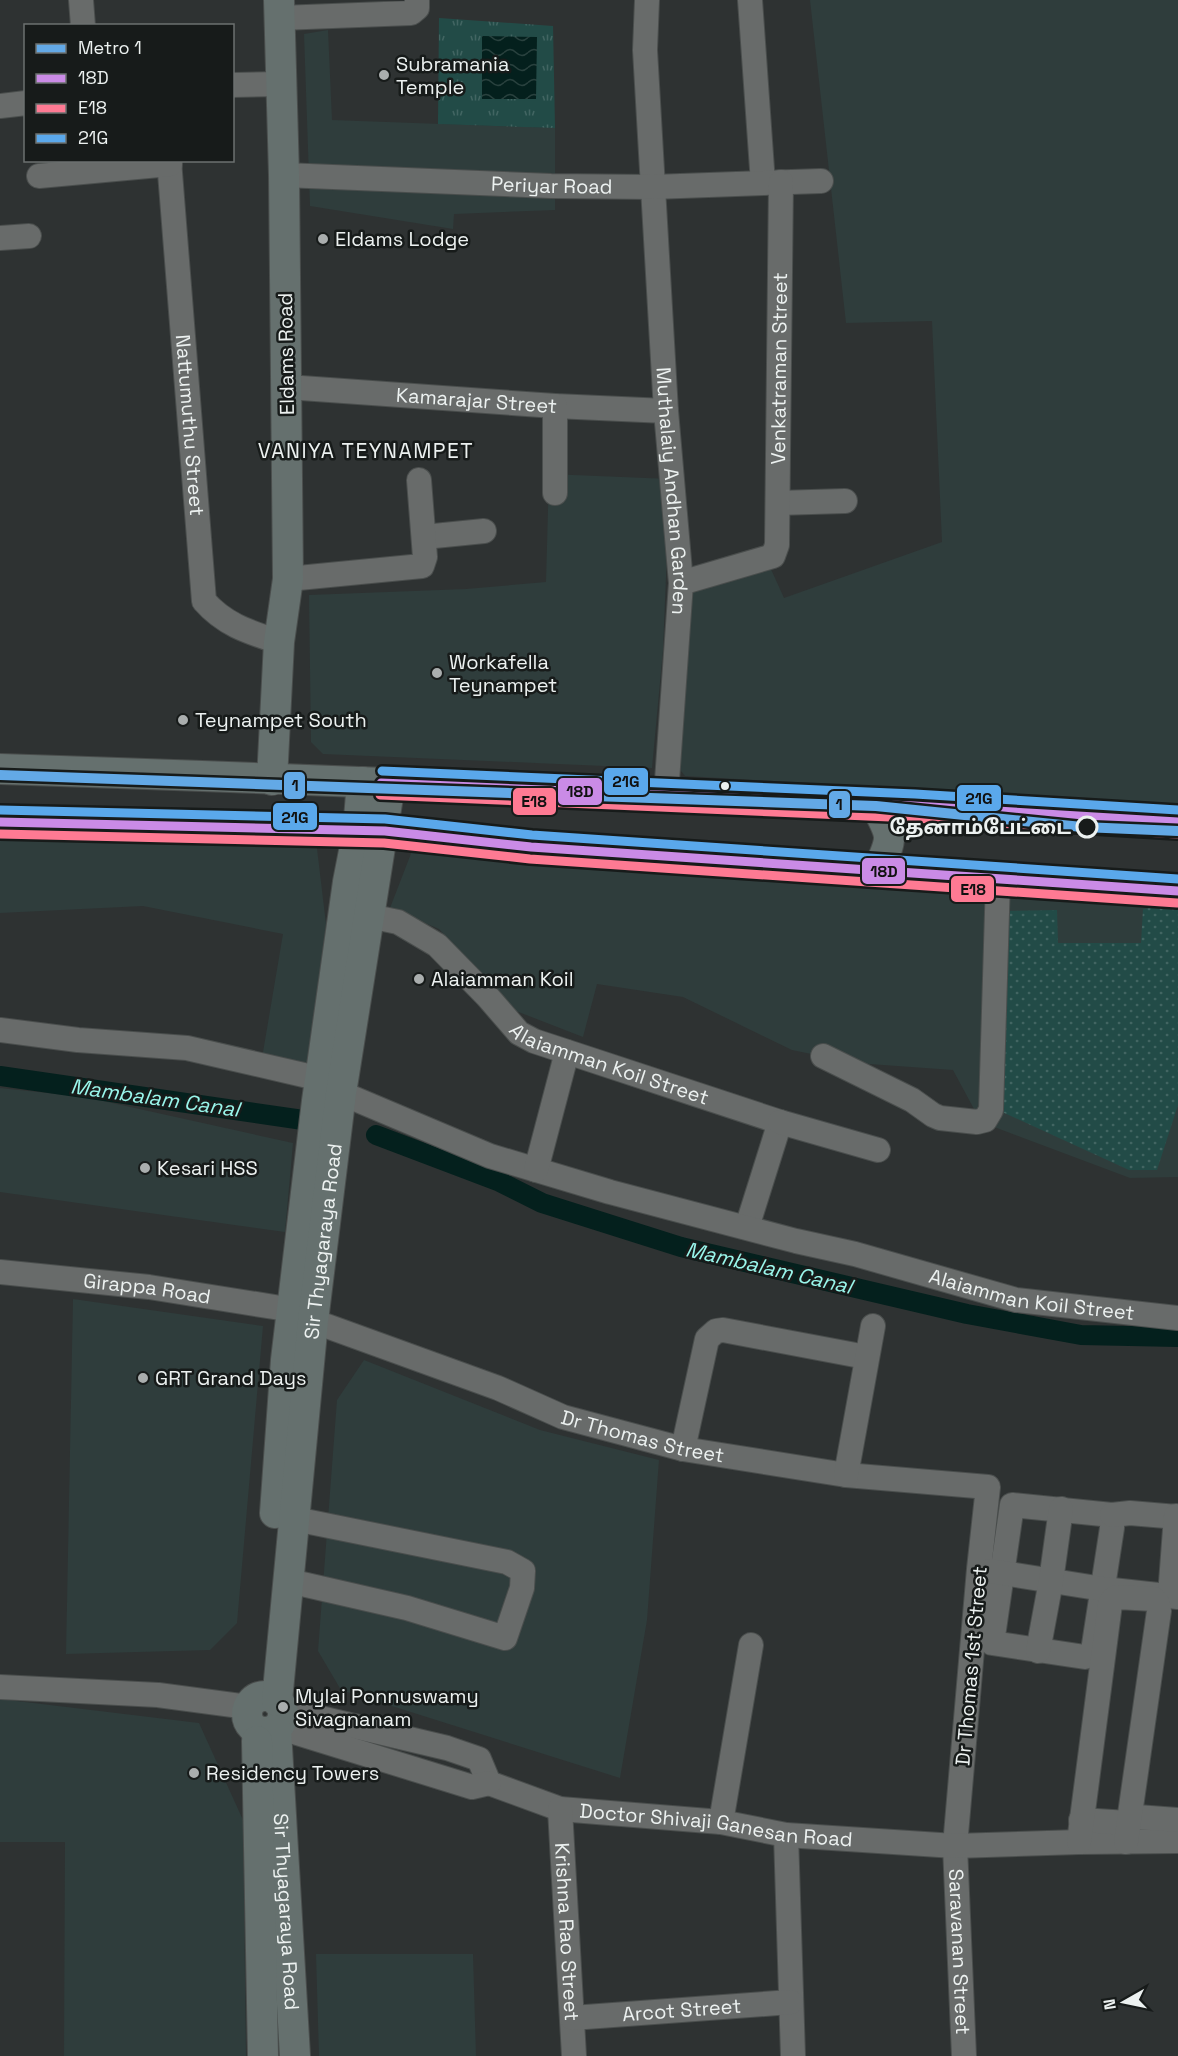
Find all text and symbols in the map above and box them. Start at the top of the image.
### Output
legend [24,24,234,162]
text: Metro 1 [78,36,142,59]
place label: Subramania Temple [396,51,509,100]
text: 18D [78,66,109,89]
marker: Subramania Temple [377,68,391,82]
text: E18 [78,96,107,119]
text: 21G [78,126,108,149]
street label: Periyar Road [491,171,613,200]
place label: Eldams Lodge [335,226,469,252]
marker: Eldams Lodge [316,232,330,246]
street label: Venkatraman Street [765,272,793,465]
street label: Eldams Road [272,293,300,415]
street label: Nattumuthu Street [170,334,210,517]
street label: Muthalaiy Andhan Garden [650,366,694,616]
street label: Kamarajar Street [395,382,558,419]
district label: VANIYA TEYNAMPET [258,437,474,464]
place label: Workafella Teynampet [449,649,557,698]
marker: Workafella Teynampet [430,666,444,680]
place label: Teynampet South [195,707,367,733]
marker: Teynampet South [176,713,190,727]
line badge: 21G [603,767,649,796]
line badge: 1 [283,771,306,800]
text: 21G [612,771,640,792]
text: 1 [291,775,299,796]
line badge: 18D [557,777,603,806]
unlabelled marker [719,780,731,792]
text: 18D [566,781,594,802]
line badge: 21G [956,784,1002,812]
line badge: E18 [512,787,557,816]
text: 21G [965,788,993,809]
line badge: 1 [828,790,851,819]
text: E18 [521,791,547,812]
text: 1 [835,794,843,815]
line badge: 21G [272,802,318,831]
text: 21G [281,807,309,828]
place label: தேனாம்பேட்டை [890,814,1071,840]
marker: தேனாம்பேட்டை [1076,816,1098,838]
line badge: 18D [861,857,906,885]
text: 18D [870,861,898,882]
line badge: E18 [950,875,995,903]
text: E18 [960,879,986,900]
place label: Alaiamman Koil [431,966,574,992]
marker: Alaiamman Koil [412,972,426,986]
street label: Alaiamman Koil Street [503,1018,712,1111]
water label: Mambalam Canal [69,1072,244,1123]
street label: Sir Thyagaraya Road [298,1142,348,1341]
place label: Kesari HSS [157,1155,258,1181]
marker: Kesari HSS [138,1161,152,1175]
water label: Mambalam Canal [683,1235,858,1300]
street label: Alaiamman Koil Street [926,1263,1136,1326]
street label: Girappa Road [82,1267,213,1310]
place label: GRT Grand Days [155,1365,306,1391]
marker: GRT Grand Days [136,1371,150,1385]
street label: Dr Thomas Street [558,1404,726,1468]
street label: Dr Thomas 1st Street [949,1565,993,1767]
place label: Mylai Ponnuswamy Sivagnanam [295,1683,479,1732]
marker: Mylai Ponnuswamy Sivagnanam [276,1700,290,1714]
place label: Residency Towers [206,1760,379,1786]
marker: Residency Towers [187,1766,201,1780]
street label: Doctor Shivaji Ganesan Road [578,1798,853,1852]
street label: Sir Thyagaraya Road [268,1812,305,2011]
street label: Krishna Rao Street [549,1842,585,2022]
street label: Saravanan Street [943,1868,976,2035]
north arrow [1094,1972,1154,2032]
street label: Arcot Street [621,1993,742,2027]
text: N [1098,1997,1121,2011]

